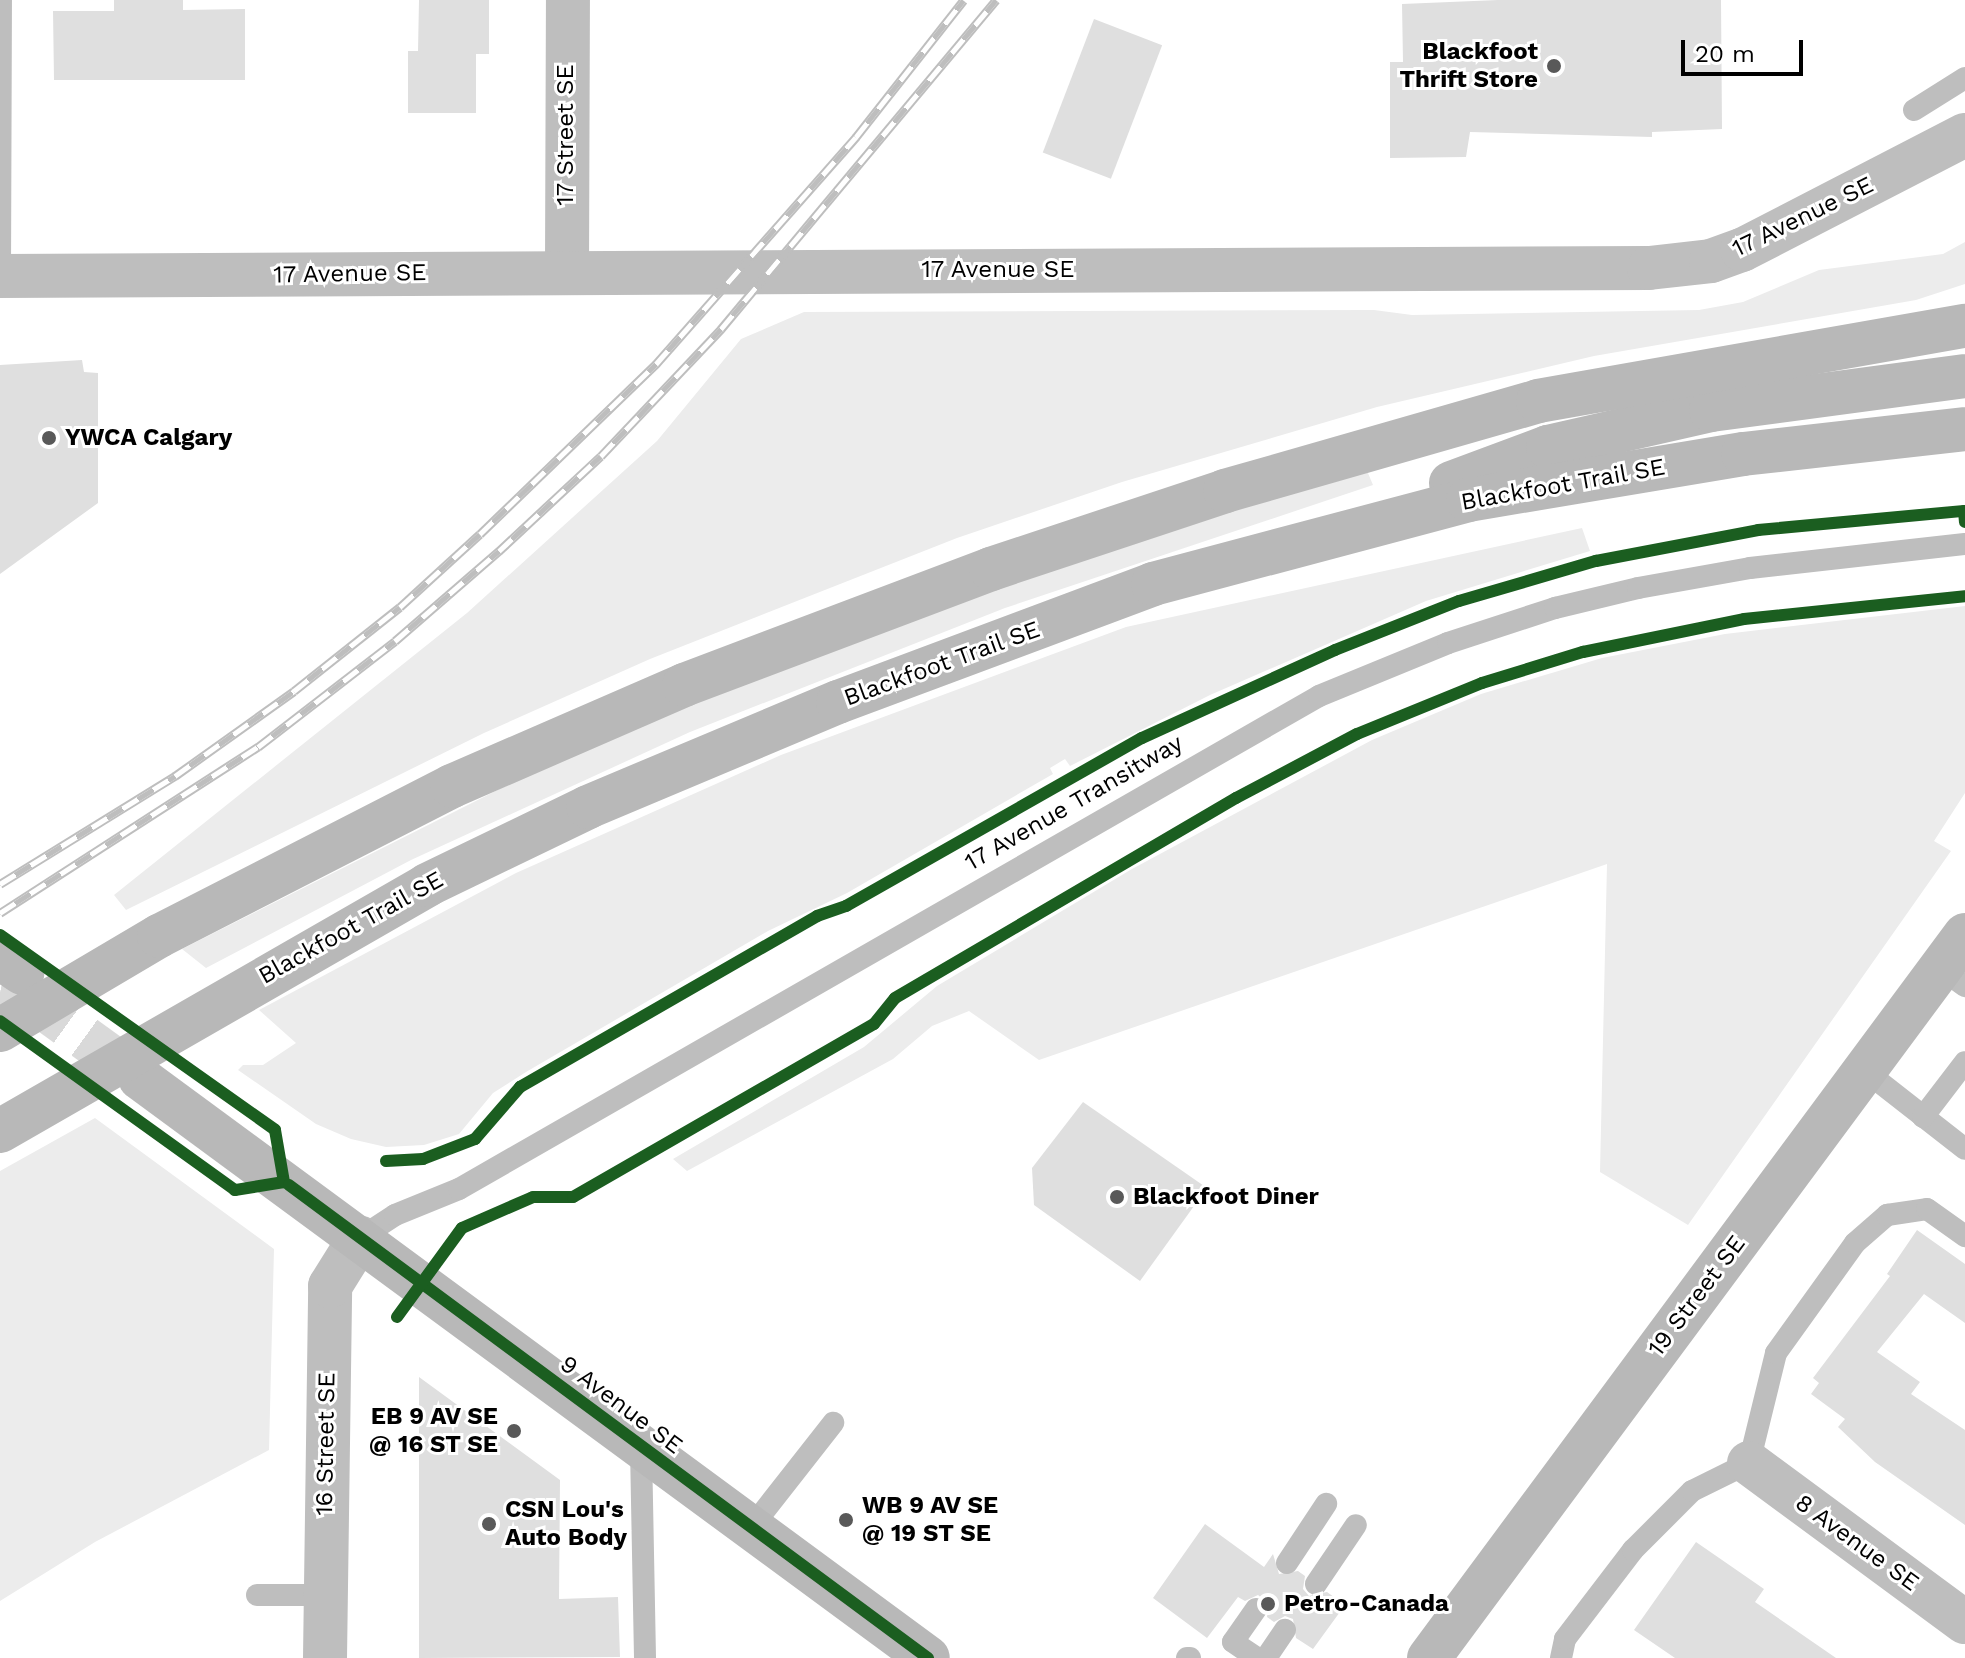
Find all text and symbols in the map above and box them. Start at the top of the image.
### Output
scale bar [1685,24,1807,74]
place label: Blackfoot Thrift Store [1399,38,1538,94]
text: 20 m [1695,40,1755,68]
marker: Blackfoot Thrift Store [1545,57,1563,75]
street label: 17 Street SE [552,64,580,206]
street label: 17 Avenue SE [1727,170,1879,264]
street label: 17 Avenue SE [921,256,1075,284]
street label: 17 Avenue SE [272,258,428,290]
place label: YWCA Calgary [65,424,233,452]
marker: YWCA Calgary [40,429,58,447]
street label: Blackfoot Trail SE [1458,453,1668,517]
street label: Blackfoot Trail SE [839,615,1045,713]
street label: 17 Avenue Transitway [959,728,1189,878]
street label: Blackfoot Trail SE [253,865,449,991]
place label: Blackfoot Diner [1133,1183,1319,1211]
marker: Blackfoot Diner [1108,1188,1126,1206]
street label: 19 Street SE [1642,1230,1752,1362]
street label: 9 Avenue SE [554,1349,688,1461]
street label: 16 Street SE [310,1372,342,1516]
place label: EB 9 AV SE @ 16 ST SE [368,1403,498,1459]
marker: EB 9 AV SE @ 16 ST SE [505,1422,523,1440]
street label: 8 Avenue SE [1789,1488,1925,1598]
place label: WB 9 AV SE @ 19 ST SE [862,1492,999,1548]
place label: CSN Lou's Auto Body [505,1496,627,1552]
marker: WB 9 AV SE @ 19 ST SE [837,1511,855,1529]
marker: CSN Lou's Auto Body [480,1515,498,1533]
place label: Petro-Canada [1284,1590,1449,1618]
marker: Petro-Canada [1259,1595,1277,1613]

